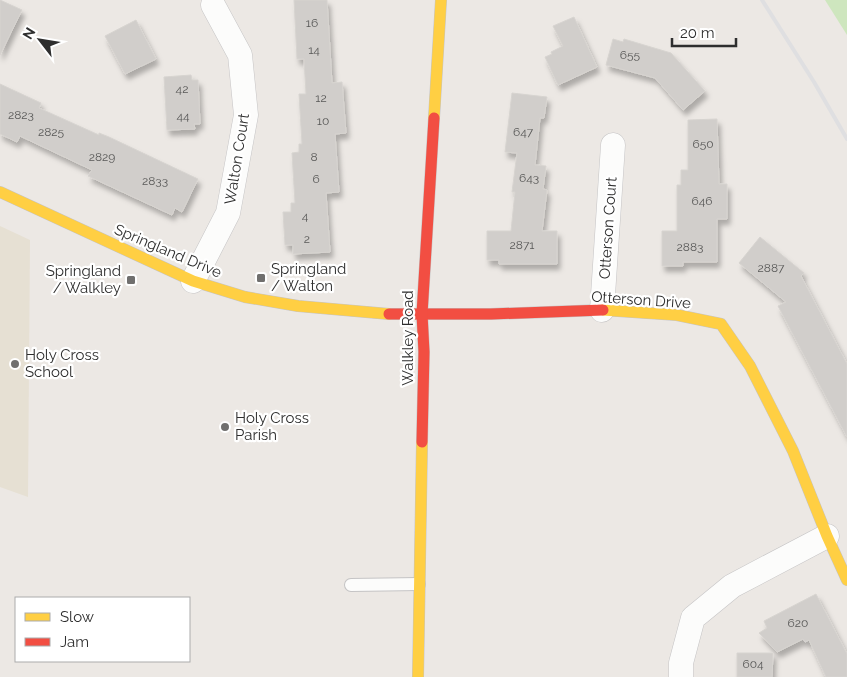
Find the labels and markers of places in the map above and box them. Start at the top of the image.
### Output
place label: Springland / Walton [271,260,346,295]
place label: Springland / Walkley [46,262,121,297]
marker: Springland / Walton [255,272,267,284]
marker: Springland / Walkley [125,274,137,286]
place label: Holy Cross School [25,346,99,381]
marker: Holy Cross School [9,358,21,370]
place label: Holy Cross Parish [235,409,309,444]
marker: Holy Cross Parish [219,421,231,433]

